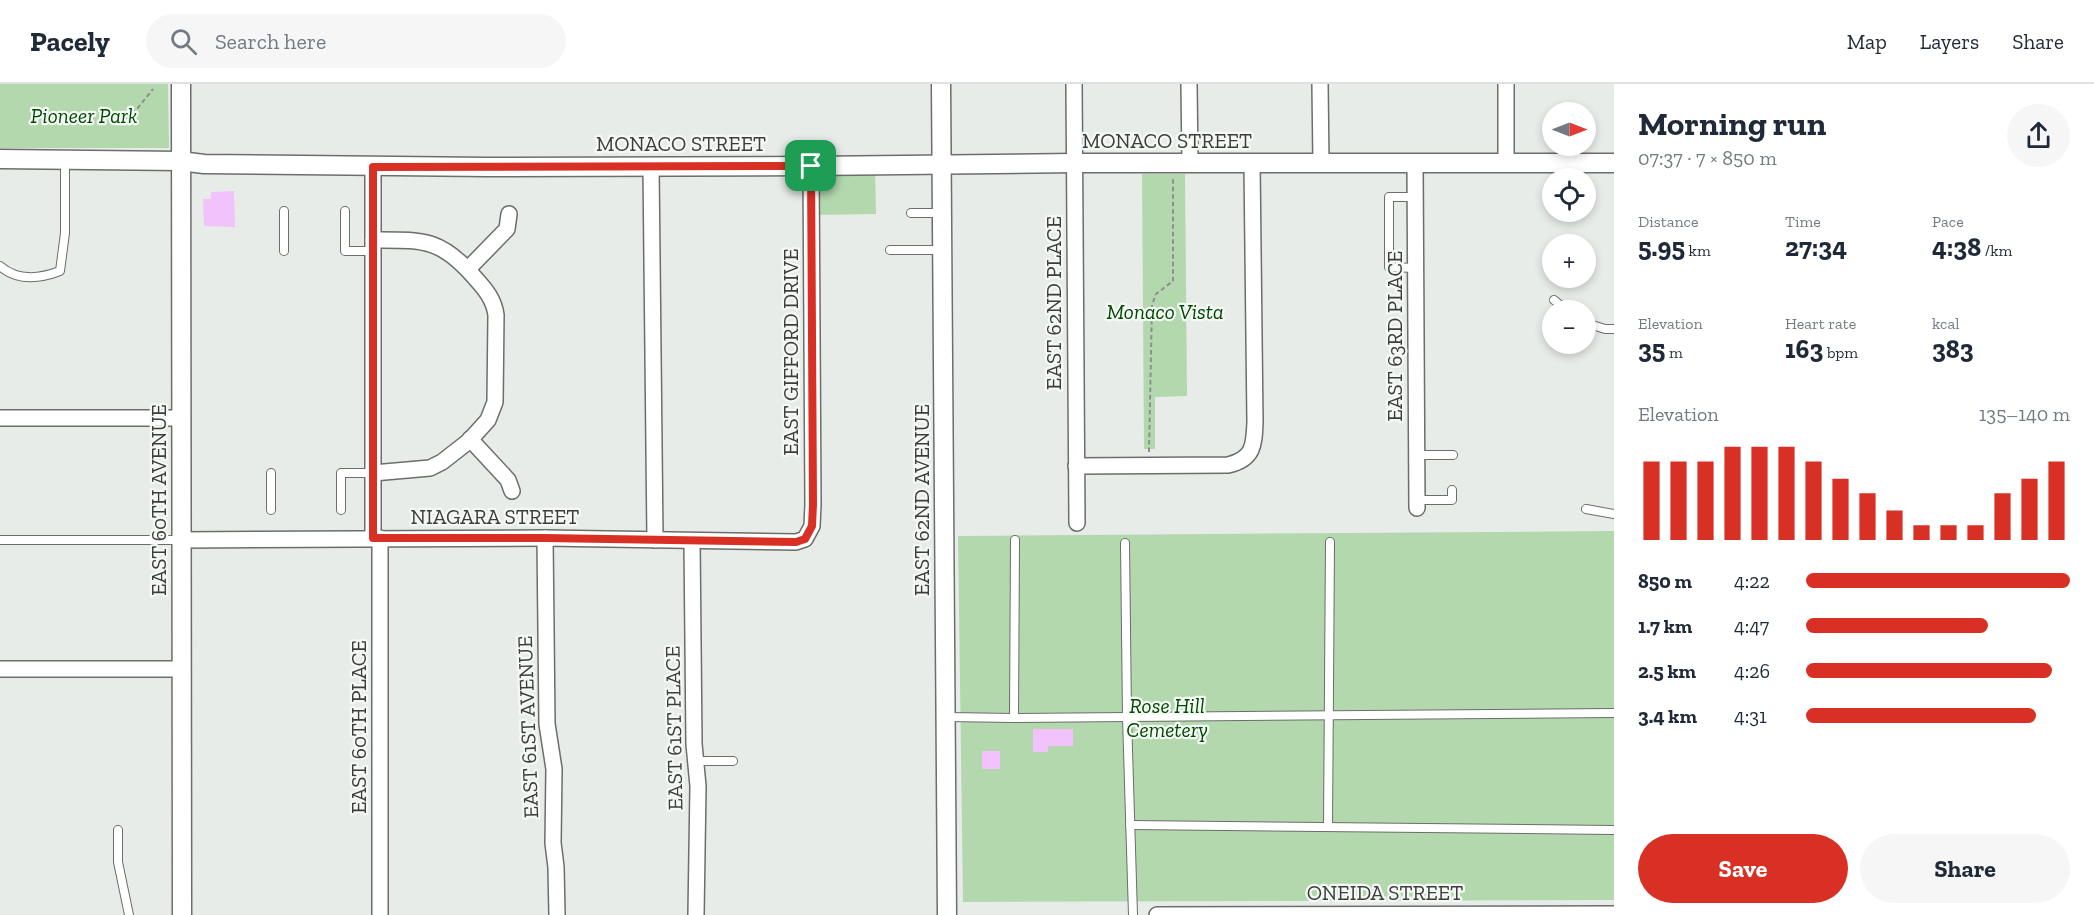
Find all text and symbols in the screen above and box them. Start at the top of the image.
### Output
search box [146,14,566,68]
text: Pacely [30,25,110,58]
icon: search [167,25,200,58]
text: Search here [215,28,326,55]
text: Map [1847,29,1887,54]
text: Layers [1920,29,1979,54]
text: Share [2012,29,2064,54]
north arrow [1542,102,1596,156]
map controls [1542,102,1596,354]
park label: Pioneer Park [31,103,137,128]
text: Morning run [1638,104,1826,143]
button: share [2007,104,2070,167]
street label: MONACO STREET [1082,128,1252,153]
street label: MONACO STREET [596,131,766,156]
pin [785,140,836,191]
text: 07:37 · 7 × 850 m [1638,146,1777,170]
icon: arrive [794,149,827,182]
button: locate [1542,168,1596,222]
text: Distance [1638,212,1699,231]
text: Time [1785,212,1821,231]
text: Pace [1932,212,1964,231]
street label: EAST 62ND PLACE [1041,216,1066,390]
text: 5.95 [1638,231,1685,263]
text: 27:34 [1785,231,1847,263]
text: 4:38 [1932,231,1981,263]
button: + [1542,234,1596,288]
text: km [1685,241,1711,260]
text: /km [1981,241,2012,260]
street label: EAST GIFFORD DRIVE [778,248,803,456]
street label: EAST 63RD PLACE [1382,251,1407,421]
park label: Monaco Vista [1106,299,1224,324]
button: − [1542,300,1596,354]
text: Elevation [1638,314,1703,333]
text: Heart rate [1785,314,1856,333]
text: kcal [1932,314,1959,333]
text: 35 [1638,333,1665,365]
text: 163 [1785,333,1823,365]
text: 383 [1932,333,1974,365]
text: m [1665,343,1683,362]
text: bpm [1823,343,1858,362]
text: Elevation [1638,402,1719,426]
text: 135–140 m [1979,402,2070,426]
street label: EAST 60TH AVENUE [146,404,171,596]
street label: EAST 62ND AVENUE [909,404,934,596]
street label: NIAGARA STREET [411,504,579,529]
text: 850 m [1638,569,1692,593]
text: 4:22 [1734,569,1770,593]
text: 1.7 km [1638,614,1692,638]
text: 4:47 [1734,614,1769,638]
street label: EAST 61ST AVENUE [512,635,543,819]
street label: EAST 60TH PLACE [346,640,371,814]
street label: EAST 61ST PLACE [660,645,687,811]
text: 2.5 km [1638,659,1696,683]
text: 4:26 [1734,659,1770,683]
park label: Rose Hill Cemetery [1126,693,1208,742]
text: 3.4 km [1638,704,1697,728]
text: 4:31 [1734,704,1767,728]
button: Save [1638,834,1848,903]
button: Share [1860,834,2070,903]
street label: ONEIDA STREET [1307,880,1463,905]

